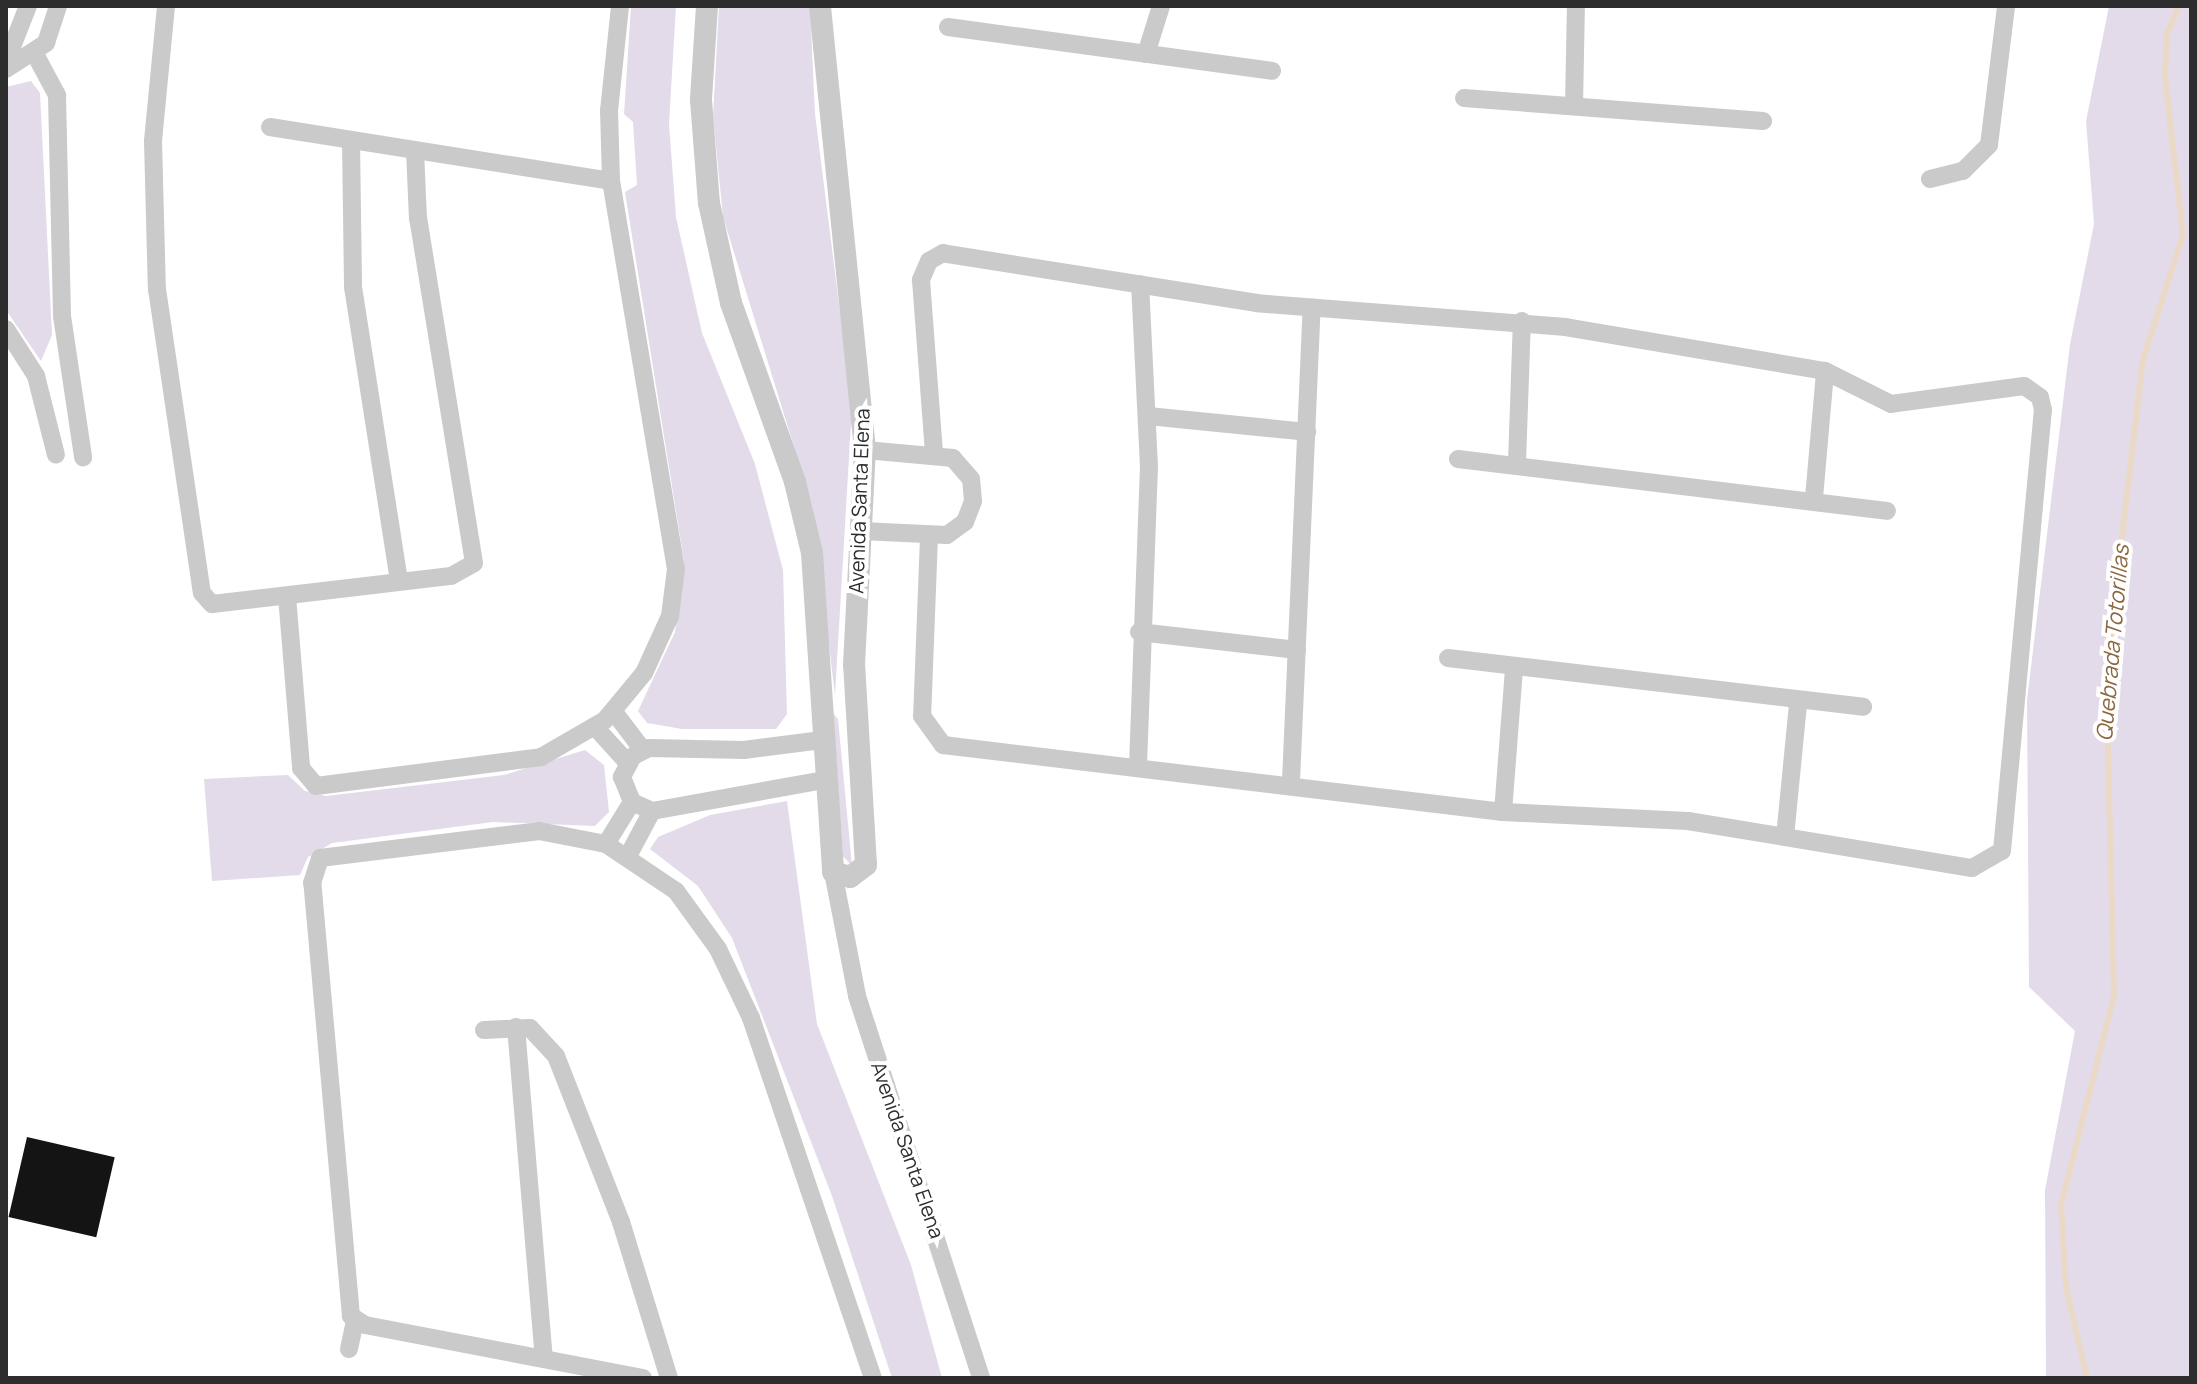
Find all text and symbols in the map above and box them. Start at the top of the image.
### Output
street label: Avenida Santa Elena [844,408,874,594]
water label: Quebrada Totorillas [2091,544,2135,742]
street label: Avenida Santa Elena [866,1058,950,1242]

